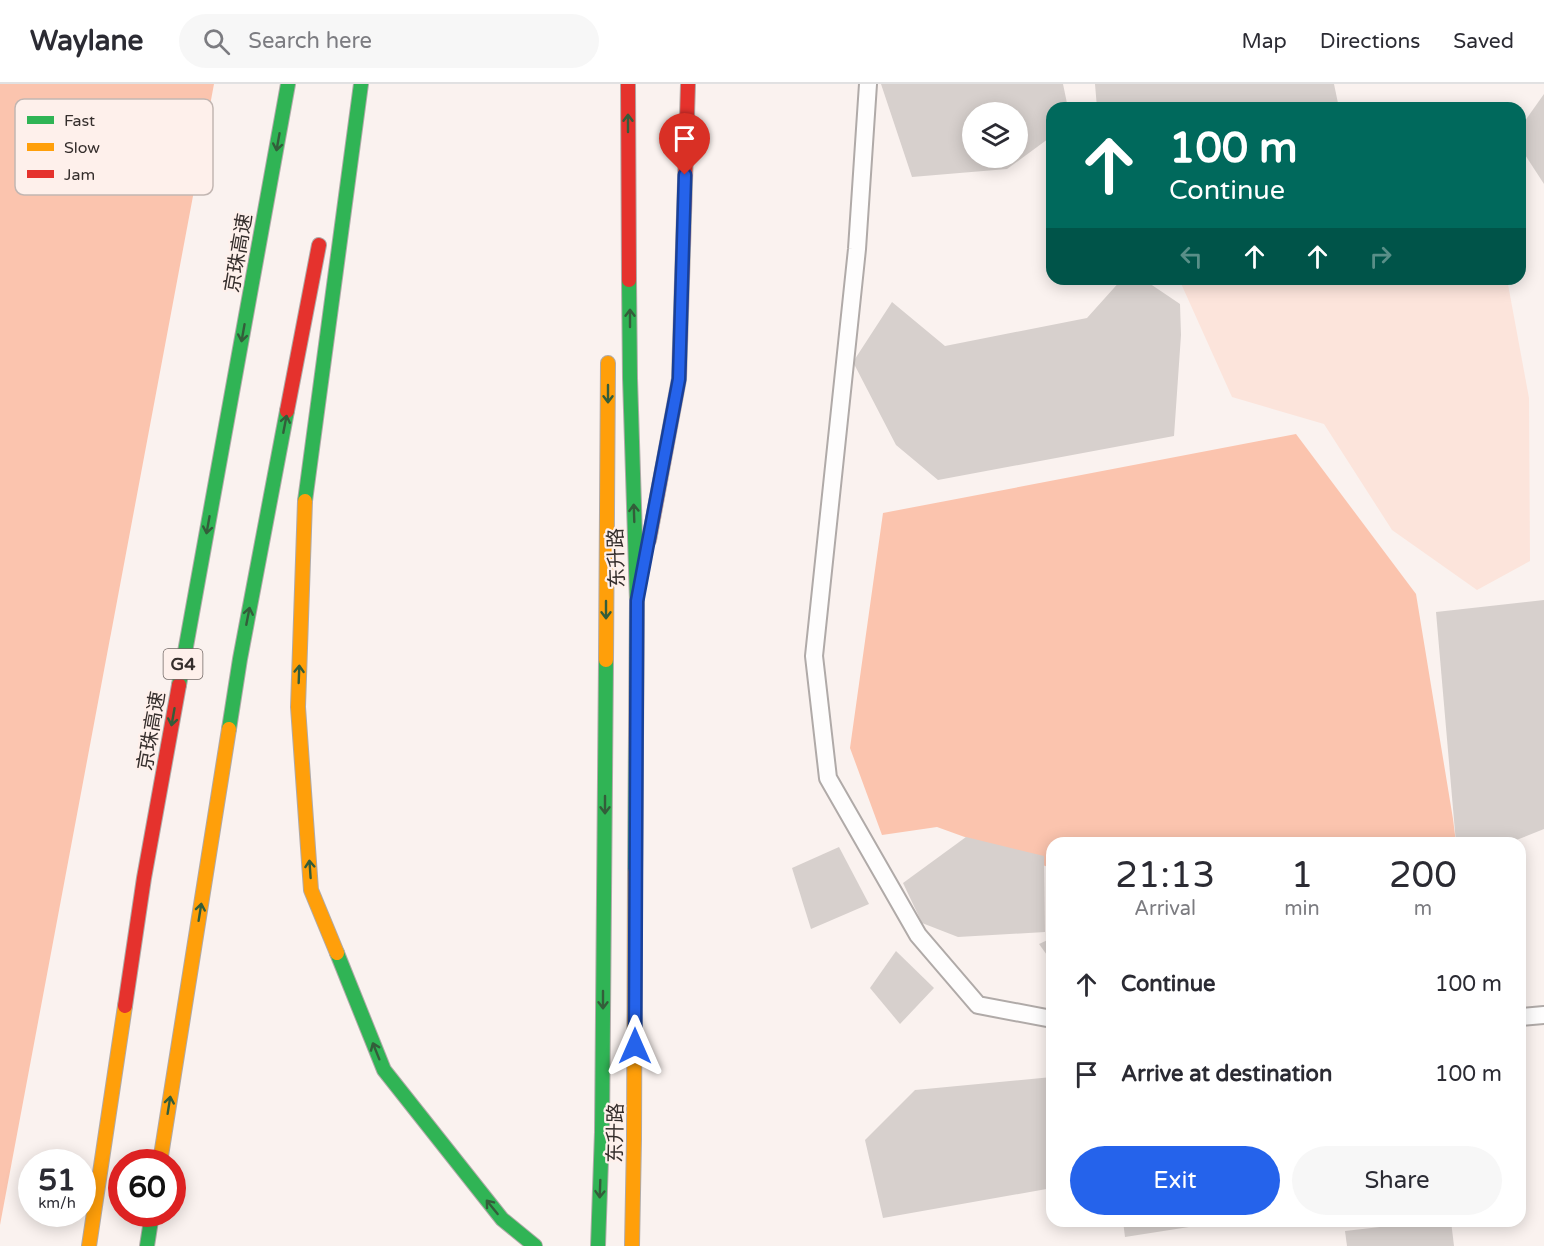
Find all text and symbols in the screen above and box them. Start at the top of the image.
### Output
search box [179,14,599,68]
text: Waylane [30,24,143,58]
icon: search [200,25,233,58]
text: Search here [248,28,372,54]
text: Map [1241,29,1287,54]
text: Directions [1320,29,1420,54]
text: Saved [1453,29,1514,54]
legend [15,99,213,195]
map controls [962,102,1028,168]
button: layers [962,102,1028,168]
text: Fast [64,111,95,131]
pin [659,113,710,175]
one-way arrow [622,114,634,134]
icon: arrive [668,122,701,155]
text: 100 m [1169,123,1298,174]
icon: ahead [1070,126,1148,204]
one-way arrow [272,131,283,151]
text: Slow [64,138,100,158]
text: Jam [64,165,95,185]
text: Continue [1169,174,1285,207]
street label: 京珠高速 [220,212,258,295]
icon: left [1175,240,1208,273]
icon: ahead [1238,240,1271,273]
icon: ahead [1301,240,1334,273]
icon: right [1364,240,1397,273]
one-way arrow [624,309,636,329]
one-way arrow [237,323,248,343]
one-way arrow [602,384,614,404]
one-way arrow [279,415,290,435]
one-way arrow [629,504,640,524]
one-way arrow [202,515,213,535]
street label: 东升路 [604,528,630,588]
one-way arrow [600,600,612,620]
one-way arrow [243,607,254,626]
road number: G4 [164,649,202,679]
one-way arrow [293,665,305,685]
street label: 京珠高速 [133,690,171,773]
one-way arrow [167,707,178,726]
one-way arrow [599,795,610,815]
text: 21:13 [1115,854,1215,897]
text: 1 [1291,854,1313,897]
text: 200 [1389,854,1457,897]
one-way arrow [304,859,315,879]
text: Arrival [1134,897,1196,921]
text: min [1284,897,1320,921]
text: m [1414,897,1432,921]
one-way arrow [195,903,206,923]
icon: ahead [1070,968,1103,1001]
text: Continue [1121,971,1216,997]
text: 100 m [1435,971,1502,997]
one-way arrow [597,990,609,1010]
position arrow [603,1014,667,1078]
one-way arrow [370,1042,381,1061]
icon: arrive [1070,1058,1103,1091]
text: Arrive at destination [1121,1061,1332,1087]
text: 100 m [1435,1061,1502,1087]
one-way arrow [164,1095,175,1115]
street label: 东升路 [603,1103,629,1163]
button: Exit [1070,1146,1280,1215]
button: Share [1292,1146,1502,1215]
speed limit sign: 60 [108,1149,186,1227]
text: 51 [38,1162,76,1199]
one-way arrow [594,1178,605,1198]
text: km/h [38,1194,76,1212]
one-way arrow [486,1199,499,1215]

